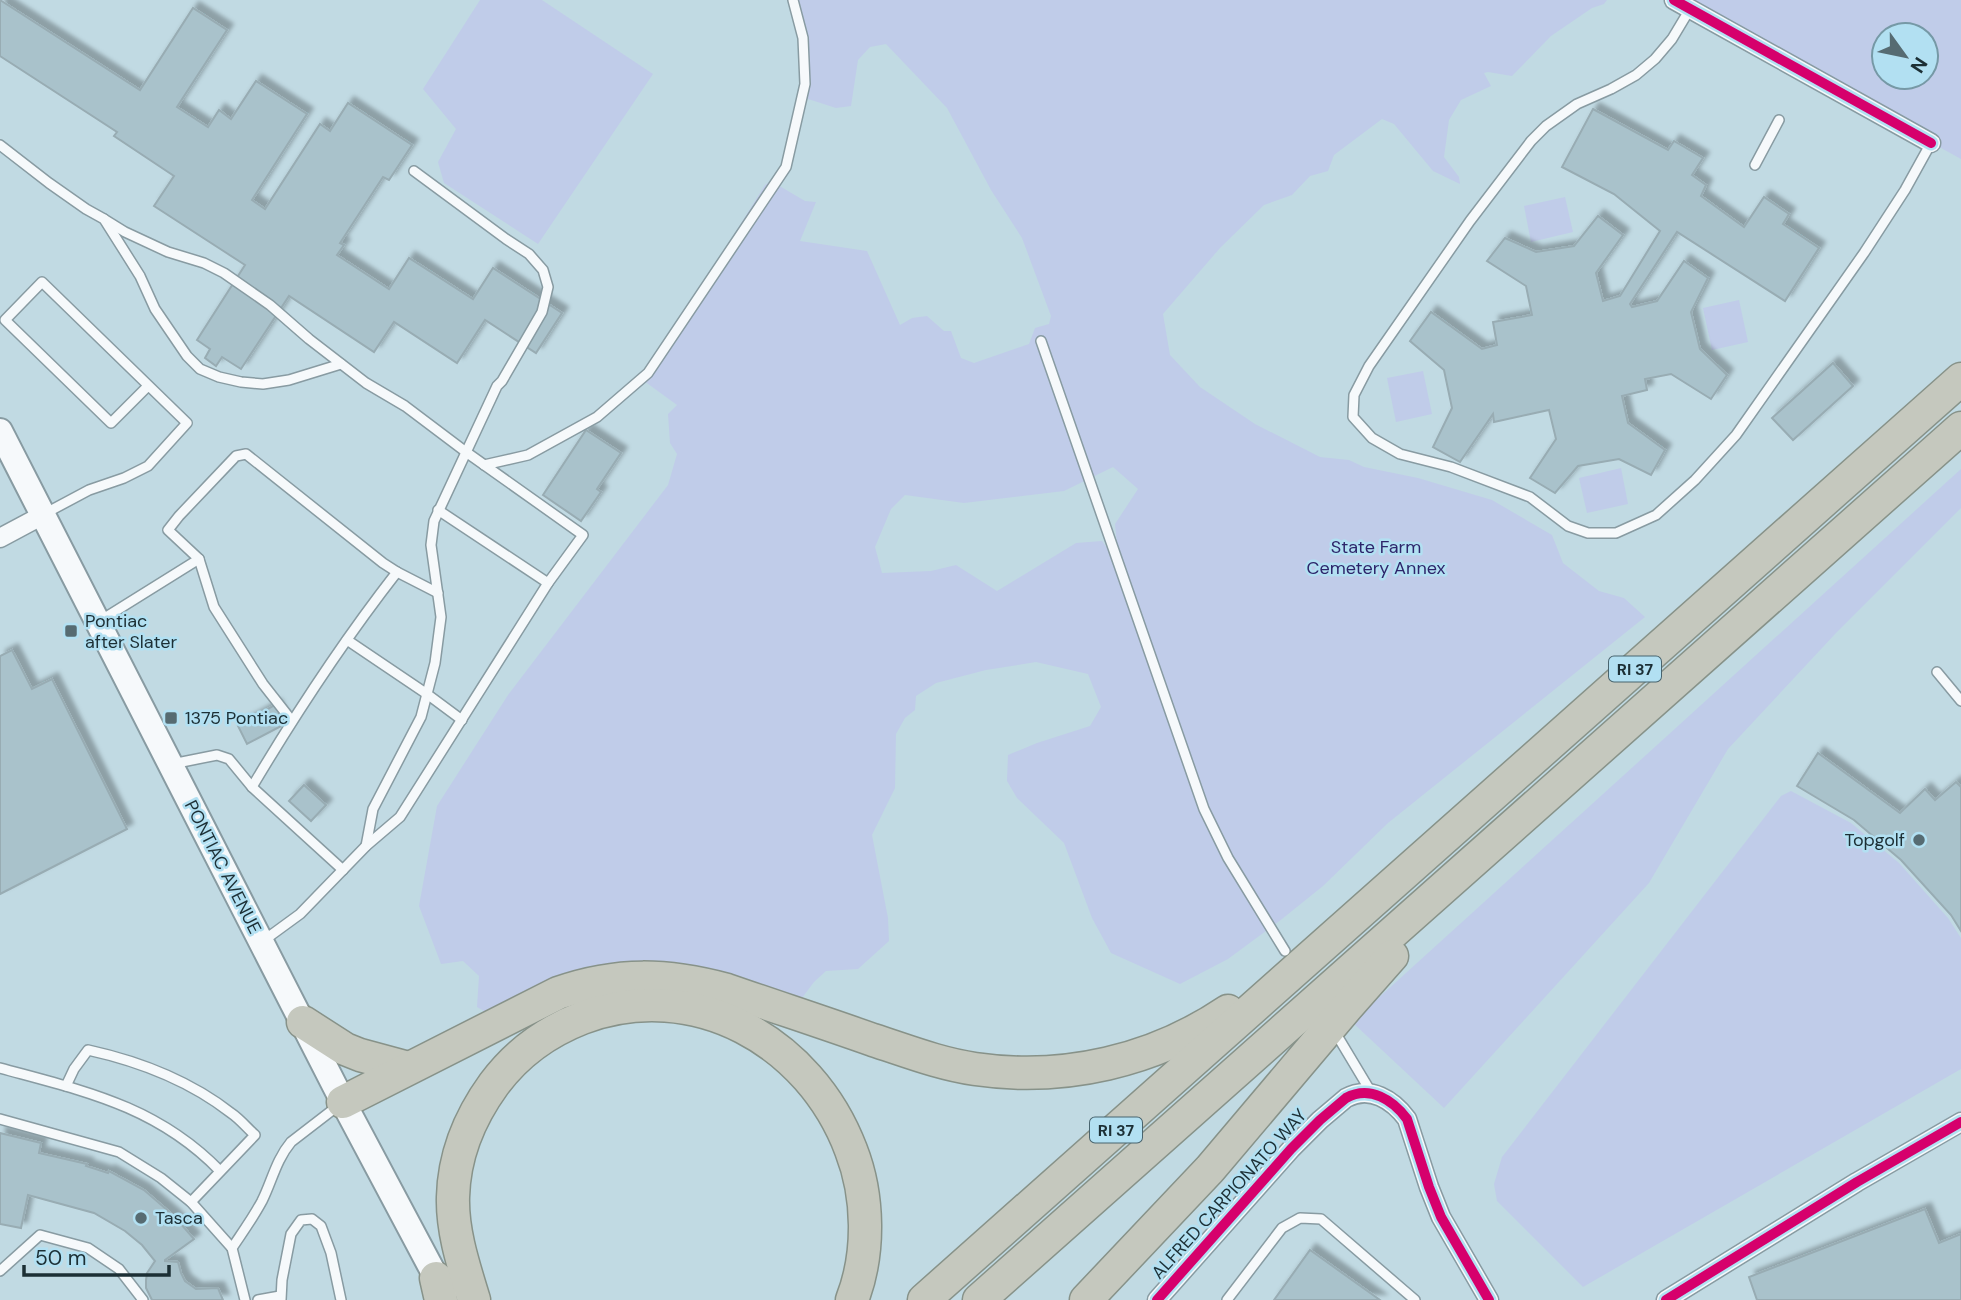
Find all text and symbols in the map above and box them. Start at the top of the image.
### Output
north arrow [1870,21,1940,91]
text: N [1905,52,1933,78]
park label: State Farm Cemetery Annex [1307,535,1446,580]
place label: Pontiac after Slater [85,609,177,654]
marker: Pontiac after Slater [63,623,79,639]
road number: RI 37 [1609,656,1661,682]
place label: 1375 Pontiac [185,706,288,730]
marker: 1375 Pontiac [163,710,179,726]
street label: PONTIAC AVENUE [179,796,267,938]
place label: Topgolf [1844,828,1905,852]
marker: Topgolf [1911,832,1927,848]
street label: ALFRED CARPIONATO WAY [1146,1103,1312,1284]
road number: RI 37 [1090,1118,1142,1142]
place label: Tasca [155,1206,203,1230]
marker: Tasca [133,1210,149,1226]
scale bar [24,1234,170,1278]
text: 50 m [35,1244,86,1272]

